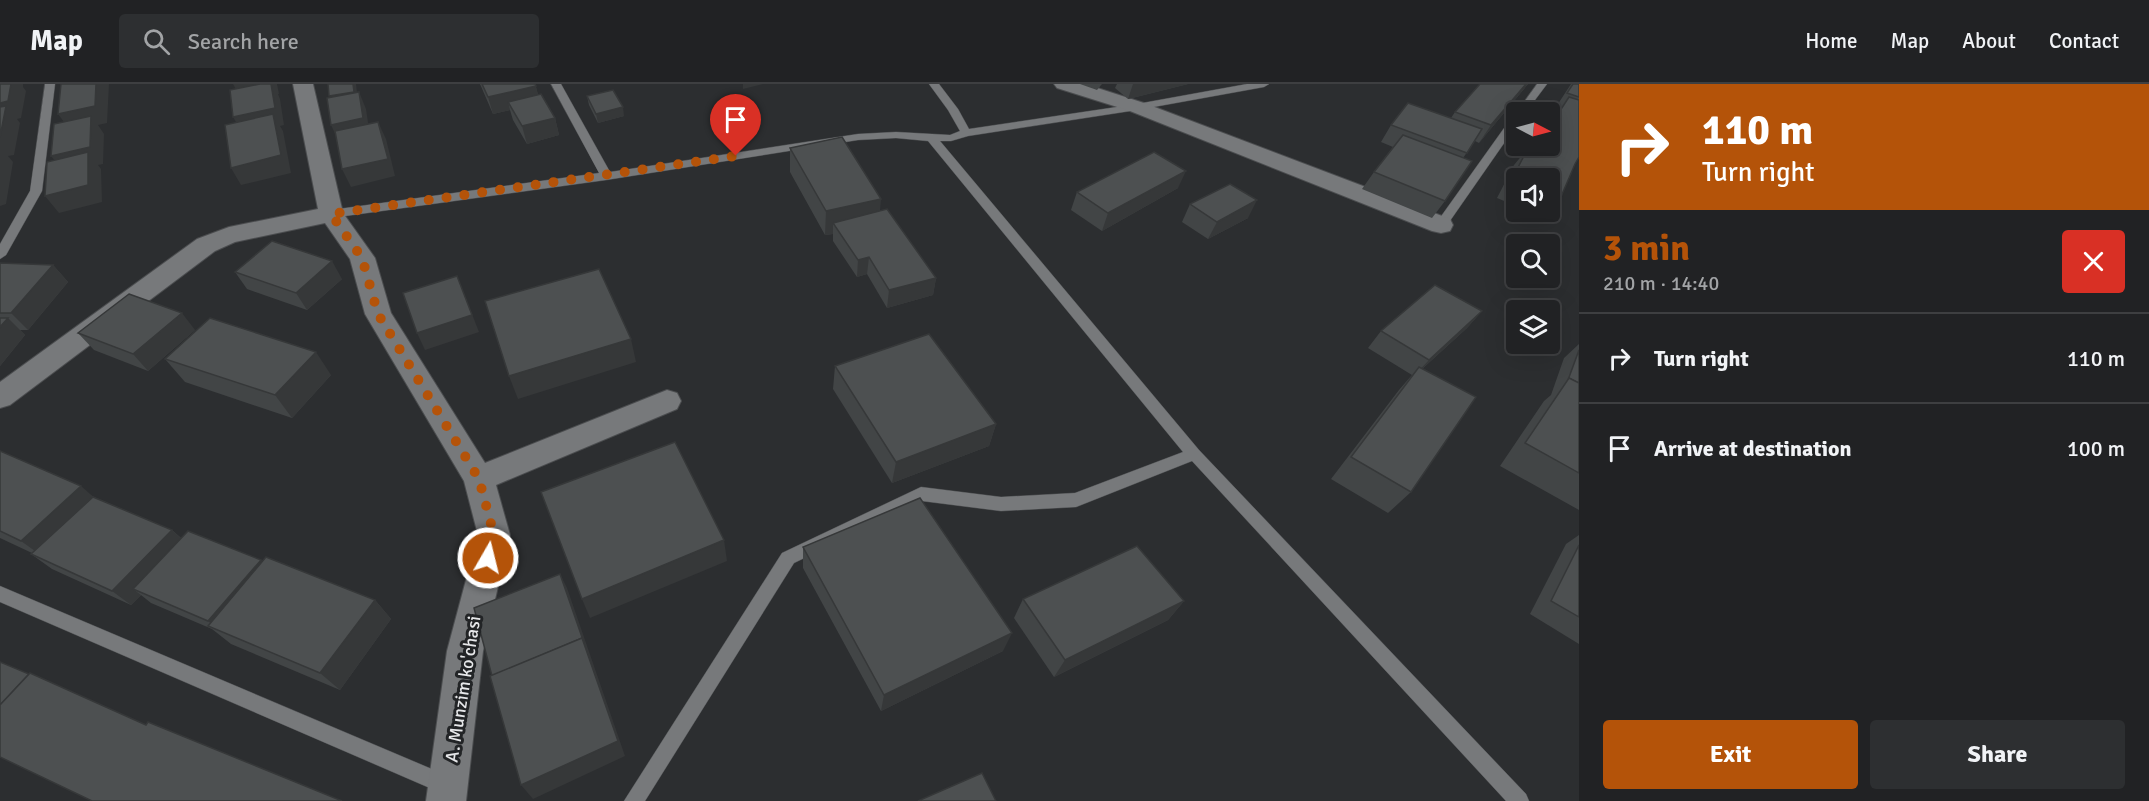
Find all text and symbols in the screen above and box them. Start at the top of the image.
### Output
search box [119,14,539,68]
text: Map [30,24,83,58]
icon: search [140,25,173,58]
text: Search here [188,28,299,55]
text: Home [1805,28,1858,54]
text: Map [1891,28,1929,54]
text: About [1962,28,2016,54]
text: Contact [2049,28,2119,54]
pin [710,94,761,156]
north arrow [1506,102,1560,156]
map controls [1506,102,1560,354]
icon: arrive [719,103,752,136]
text: 110 m [1702,105,1813,156]
icon: right [1603,108,1681,186]
text: Turn right [1702,156,1815,189]
button: sound [1506,168,1560,222]
text: 3 min [1603,226,1690,271]
button: close [2062,230,2125,293]
button: search [1506,234,1560,288]
text: 210 m · 14:40 [1603,271,1719,296]
button: layers [1506,300,1560,354]
icon: right [1603,342,1636,375]
text: Turn right [1654,345,1749,372]
text: 110 m [2067,345,2125,372]
icon: arrive [1603,432,1636,465]
text: Arrive at destination [1654,435,1851,462]
text: 100 m [2067,435,2125,462]
position arrow [456,526,520,590]
street label: A. Munzim ko'chasi [441,614,485,764]
button: Exit [1603,720,1858,789]
button: Share [1870,720,2125,789]

